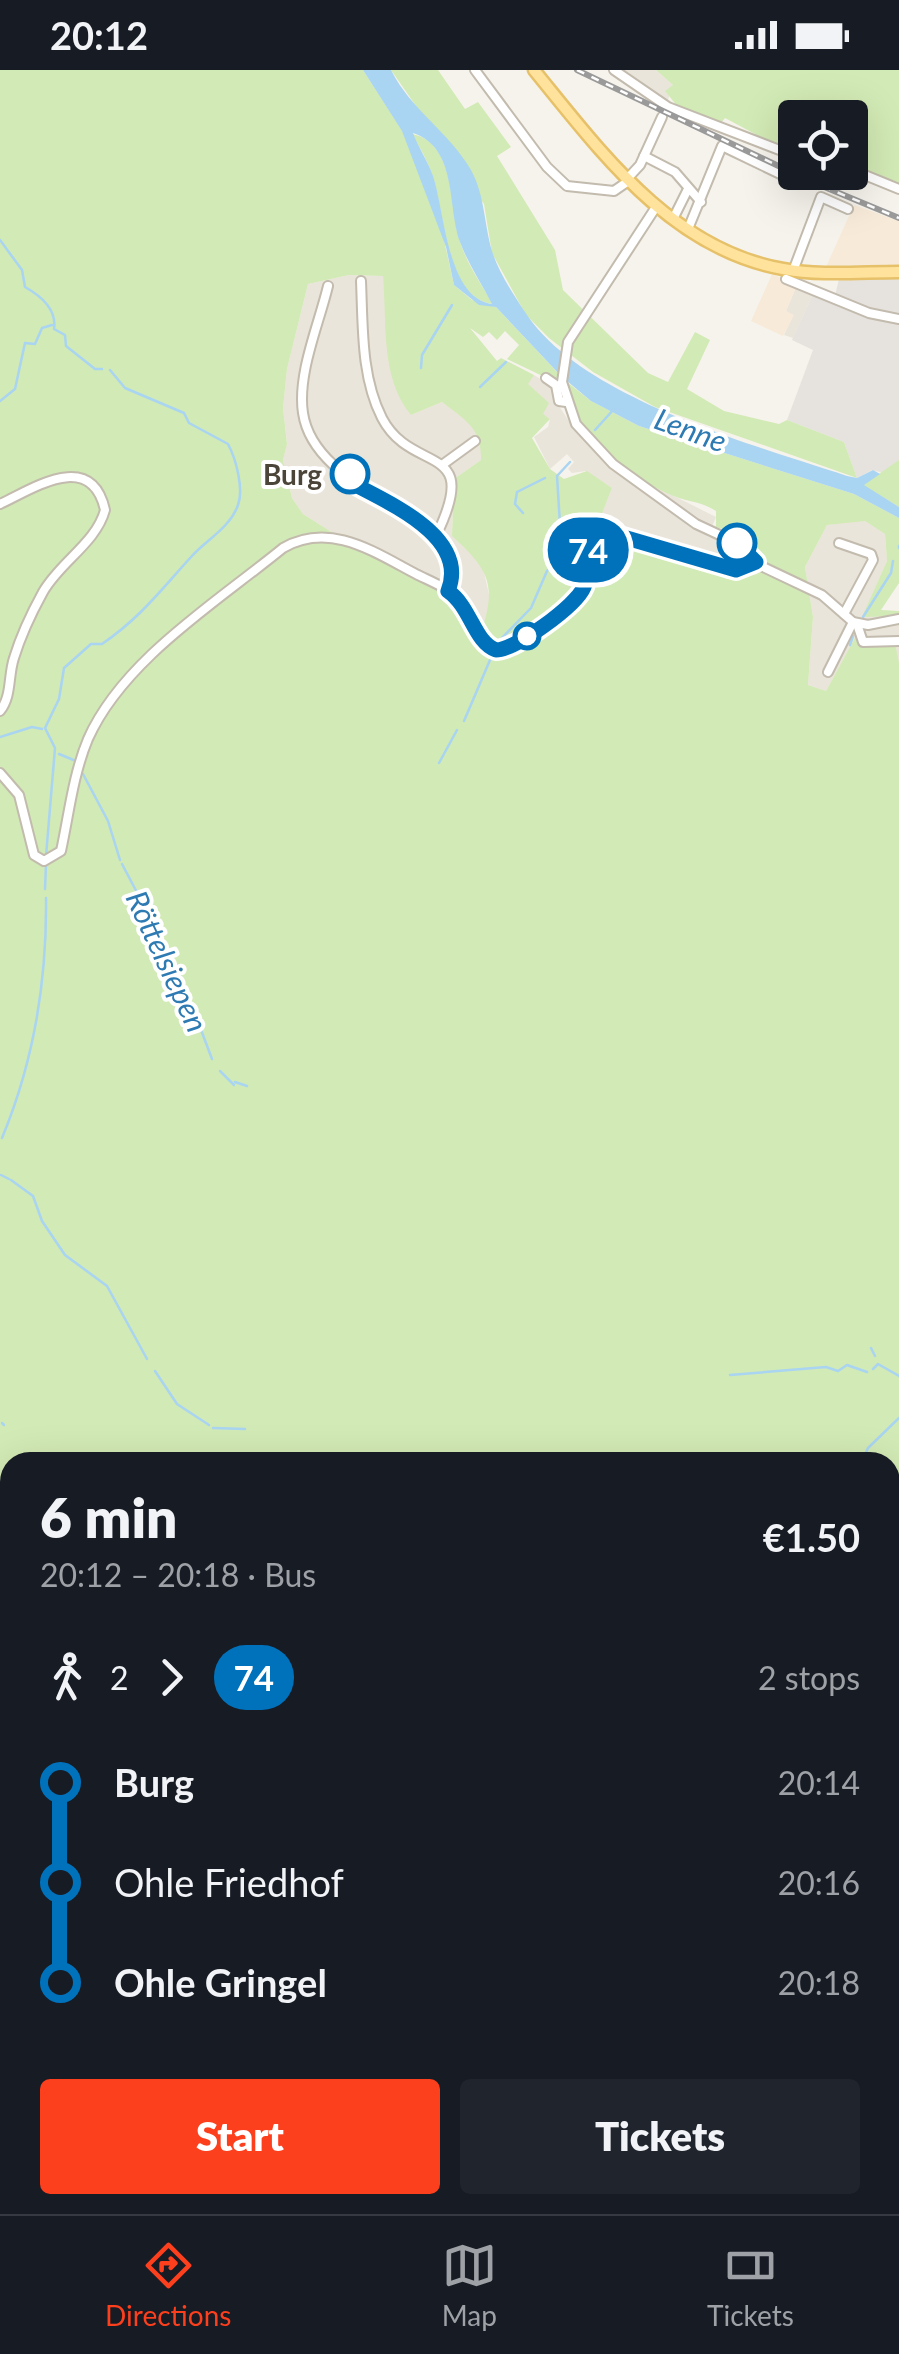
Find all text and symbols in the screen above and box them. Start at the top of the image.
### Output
text: 20:12 [50,12,148,58]
map controls [778,100,868,190]
button: locate [778,100,868,190]
water label: Lenne [650,399,732,459]
marker: Burg [331,455,369,493]
place label: Burg [263,457,322,491]
line badge: 74 [543,518,633,582]
unlabelled marker [718,524,756,562]
text: 74 [568,529,608,571]
unlabelled marker [514,623,540,649]
water label: Röttelsiepen [120,885,216,1037]
text: 6 min [40,1484,177,1550]
text: €1.50 [763,1514,860,1560]
text: 20:12 – 20:18 · Bus [40,1555,316,1594]
icon: walk [40,1650,95,1705]
icon: forward [144,1650,199,1705]
text: 74 [234,1656,274,1698]
text: 2 [110,1658,129,1697]
text: 2 stops [758,1658,860,1697]
text: Burg [114,1759,194,1805]
text: 20:14 [778,1763,860,1802]
text: Ohle Friedhof [114,1859,344,1905]
text: 20:16 [778,1863,860,1902]
text: Ohle Gringel [114,1959,327,2005]
text: 20:18 [778,1963,860,2002]
button: Start [40,2079,440,2194]
button: Tickets [460,2079,860,2194]
tab: Directions [105,2238,231,2332]
tab: Map [442,2238,497,2332]
tab: Tickets [707,2238,794,2332]

